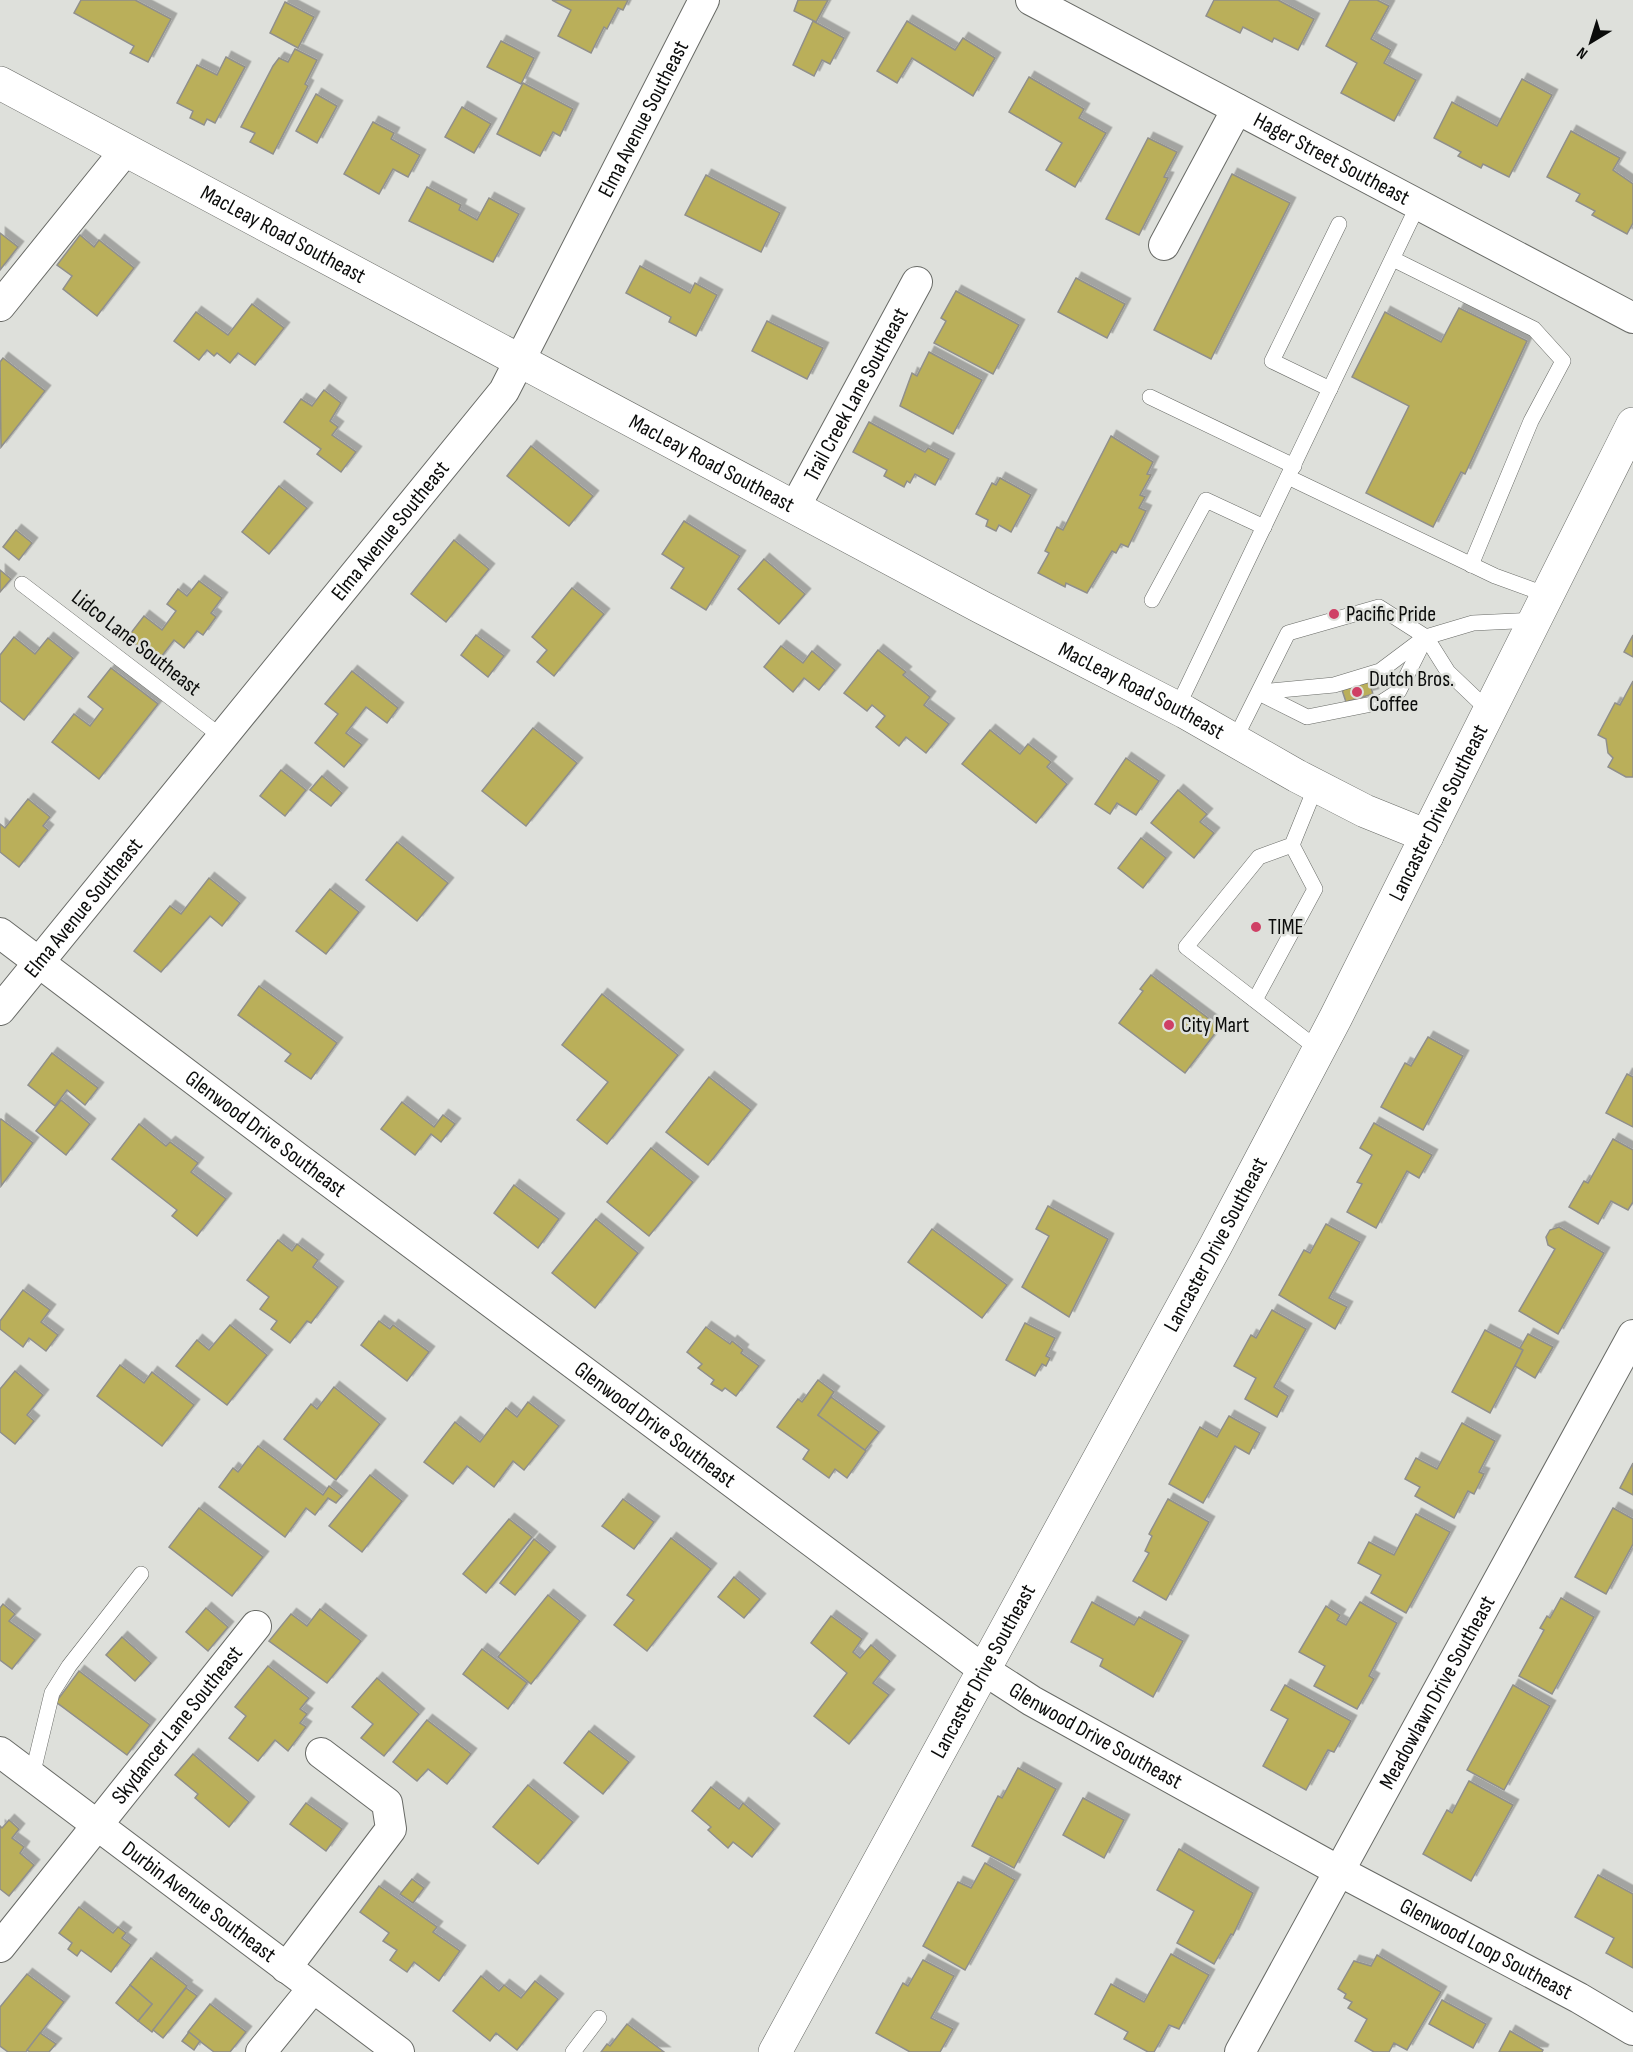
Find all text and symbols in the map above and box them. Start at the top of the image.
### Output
north arrow [1561,12,1621,72]
street label: Elma Avenue Southeast [592,36,695,202]
text: N [1573,43,1592,63]
street label: Hager Street Southeast [1249,106,1415,211]
street label: MacLeay Road Southeast [196,179,371,290]
street label: Trail Creek Lane Southeast [798,303,914,486]
street label: MacLeay Road Southeast [625,408,799,518]
street label: Elma Avenue Southeast [325,455,455,606]
street label: Lidco Lane Southeast [66,584,206,702]
place label: Pacific Pride [1346,601,1436,628]
marker: Pacific Pride [1327,607,1341,621]
street label: MacLeay Road Southeast [1054,636,1229,745]
place label: Dutch Bros. Coffee [1369,666,1454,718]
marker: Dutch Bros. Coffee [1350,685,1364,699]
street label: Lancaster Drive Southeast [1383,719,1494,905]
street label: Elma Avenue Southeast [18,832,148,983]
place label: TIME [1268,914,1304,941]
marker: TIME [1249,920,1263,934]
place label: City Mart [1181,1012,1250,1039]
marker: City Mart [1162,1018,1176,1032]
street label: Glenwood Drive Southeast [180,1064,352,1203]
street label: Lancaster Drive Southeast [1158,1152,1273,1336]
street label: Glenwood Drive Southeast [569,1356,741,1494]
street label: Lancaster Drive Southeast [925,1579,1042,1763]
street label: Meadowlawn Drive Southeast [1373,1591,1501,1794]
street label: Skydancer Lane Southeast [106,1640,249,1810]
street label: Glenwood Drive Southeast [1004,1676,1187,1795]
street label: Durbin Avenue Southeast [117,1835,282,1968]
street label: Glenwood Loop Southeast [1395,1892,1577,2006]

